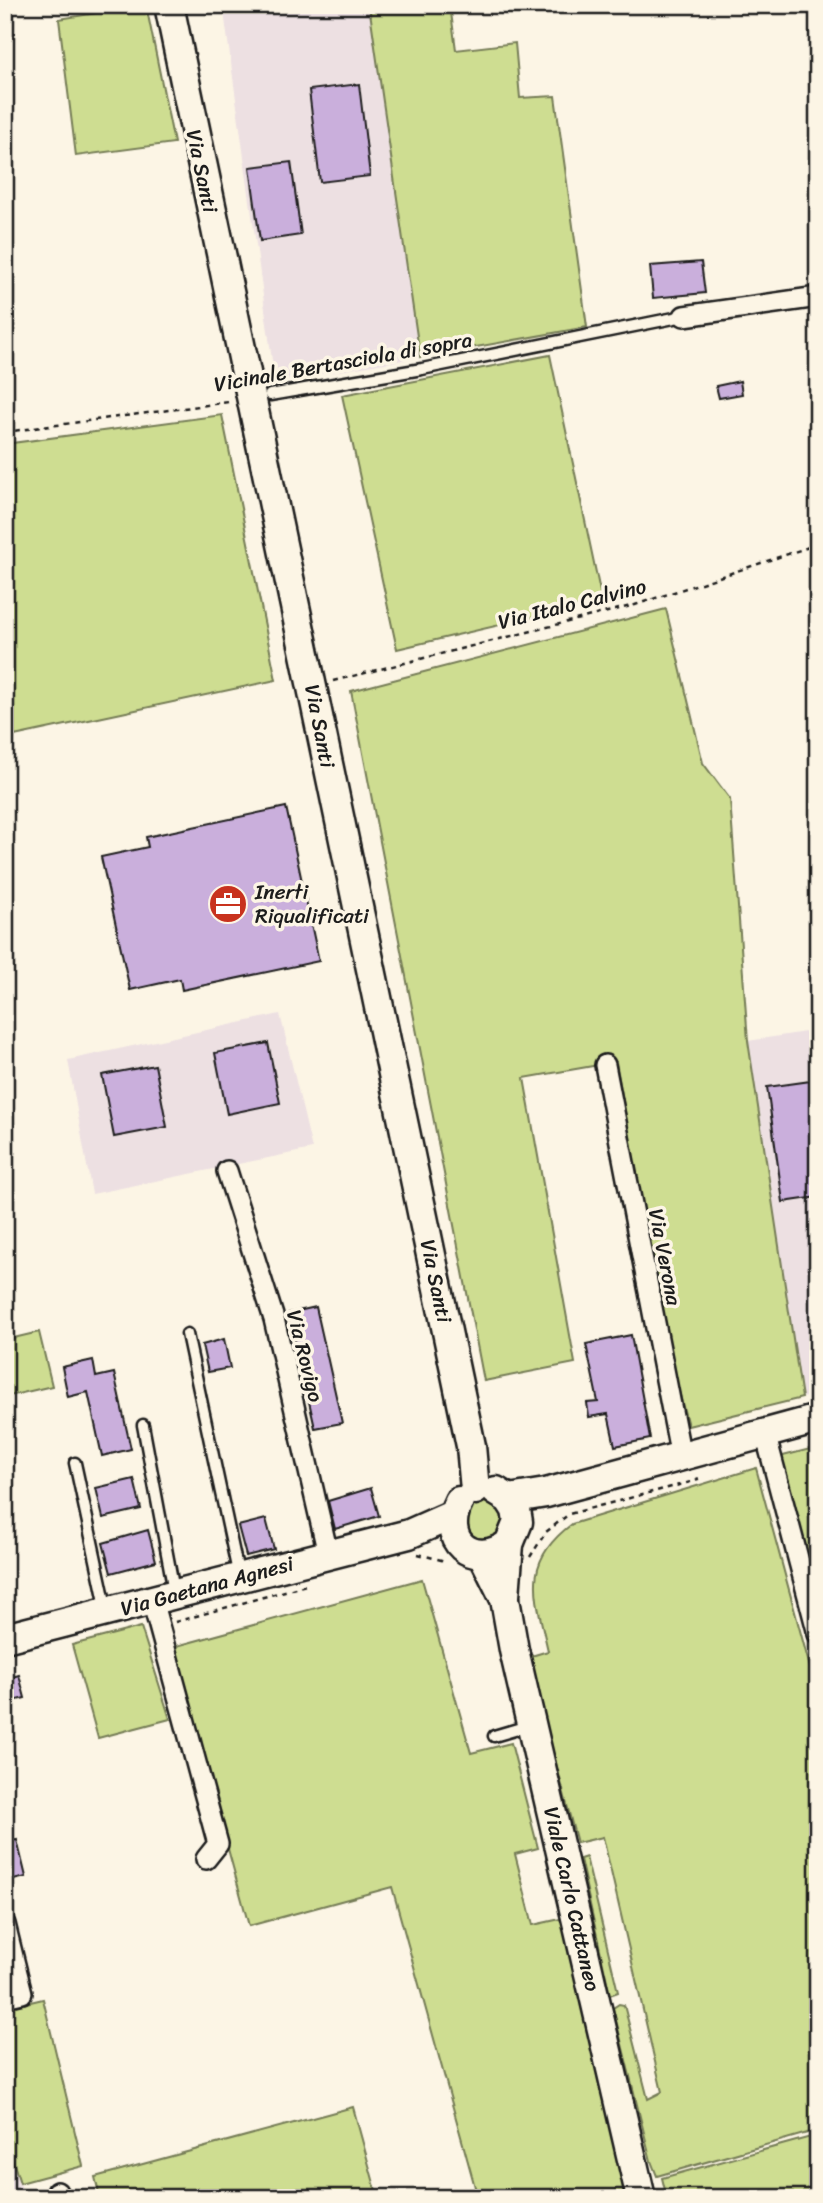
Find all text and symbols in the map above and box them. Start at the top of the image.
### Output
street label: Via Santi [175,126,230,217]
street label: Vicinale Bertasciola di sopra [211,321,475,403]
street label: Via Italo Calvino [494,567,650,641]
street label: Via Santi [293,681,347,772]
place label: Inerti Riqualificati [254,873,370,935]
office icon: Inerti Riqualificati [207,883,249,925]
street label: Via Verona [637,1205,693,1309]
street label: Via Santi [409,1236,464,1327]
street label: Via Rovigo [275,1306,335,1407]
street label: Via Gaetana Agnesi [116,1544,299,1627]
street label: Viale Carlo Cattaneo [532,1803,612,1995]

